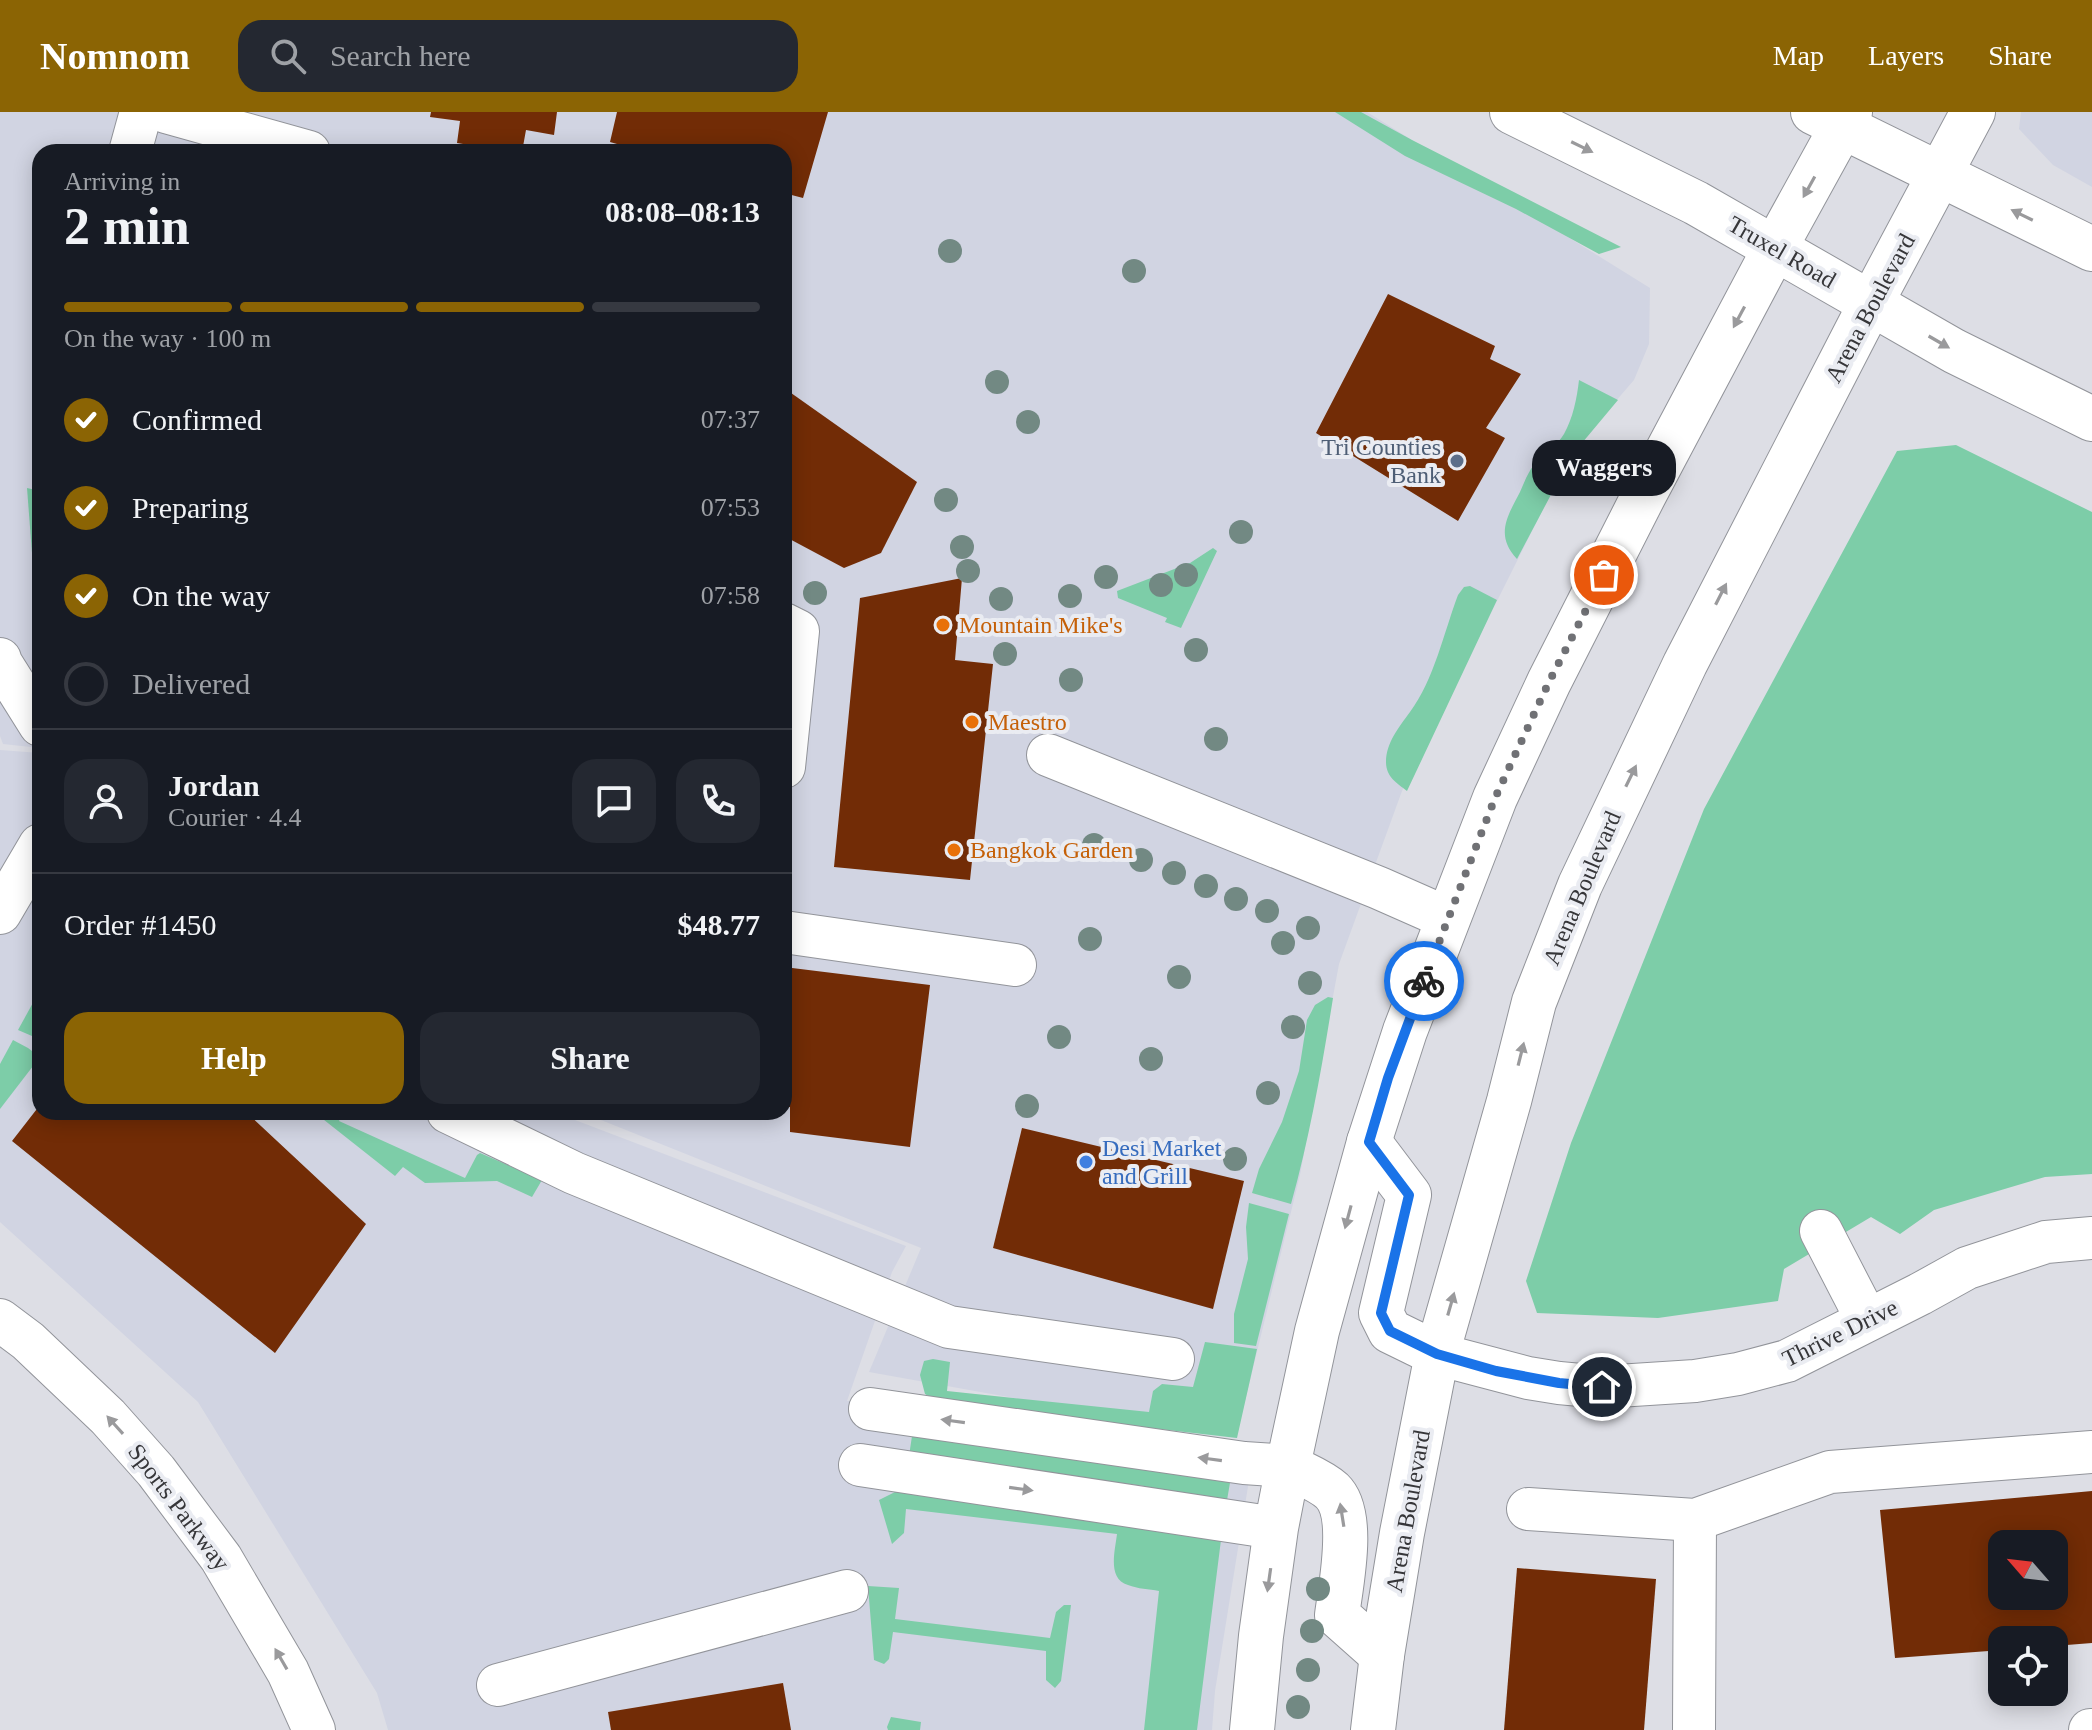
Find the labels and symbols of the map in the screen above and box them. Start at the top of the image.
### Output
one-way arrow [1571,140,1594,153]
one-way arrow [1802,176,1816,198]
one-way arrow [2010,208,2033,222]
street label: Truxel Road [1724,211,1840,293]
street label: Arena Boulevard [1820,229,1920,387]
one-way arrow [1733,306,1747,328]
one-way arrow [1928,335,1950,349]
place label: Tri Counties Bank [1321,434,1441,488]
callout: Waggers [1532,439,1676,495]
marker: Tri Counties Bank [1448,452,1466,470]
pin [1570,541,1638,609]
one-way arrow [1714,583,1728,606]
place label: Mountain Mike's [959,612,1123,638]
marker: Mountain Mike's [934,616,952,634]
place label: Maestro [988,709,1067,735]
marker: Maestro [963,713,981,731]
one-way arrow [1624,765,1638,788]
street label: Arena Boulevard [1538,807,1626,969]
place label: Bangkok Garden [970,837,1133,863]
marker: Bangkok Garden [945,841,963,859]
courier [1384,941,1464,1021]
one-way arrow [1515,1041,1527,1066]
place label: Desi Market and Grill [1102,1135,1222,1189]
marker: Desi Market and Grill [1077,1153,1095,1171]
one-way arrow [1342,1204,1354,1229]
one-way arrow [1445,1292,1458,1316]
street label: Thrive Drive [1778,1294,1902,1372]
pin [1568,1353,1636,1421]
one-way arrow [940,1414,965,1427]
one-way arrow [106,1415,124,1435]
street label: Arena Boulevard [1381,1428,1435,1594]
street label: Sports Parkway [123,1439,235,1575]
one-way arrow [1197,1452,1222,1465]
one-way arrow [1008,1483,1033,1496]
one-way arrow [1335,1502,1348,1527]
north arrow [1988,1530,2068,1610]
one-way arrow [1262,1568,1275,1593]
one-way arrow [274,1648,288,1670]

